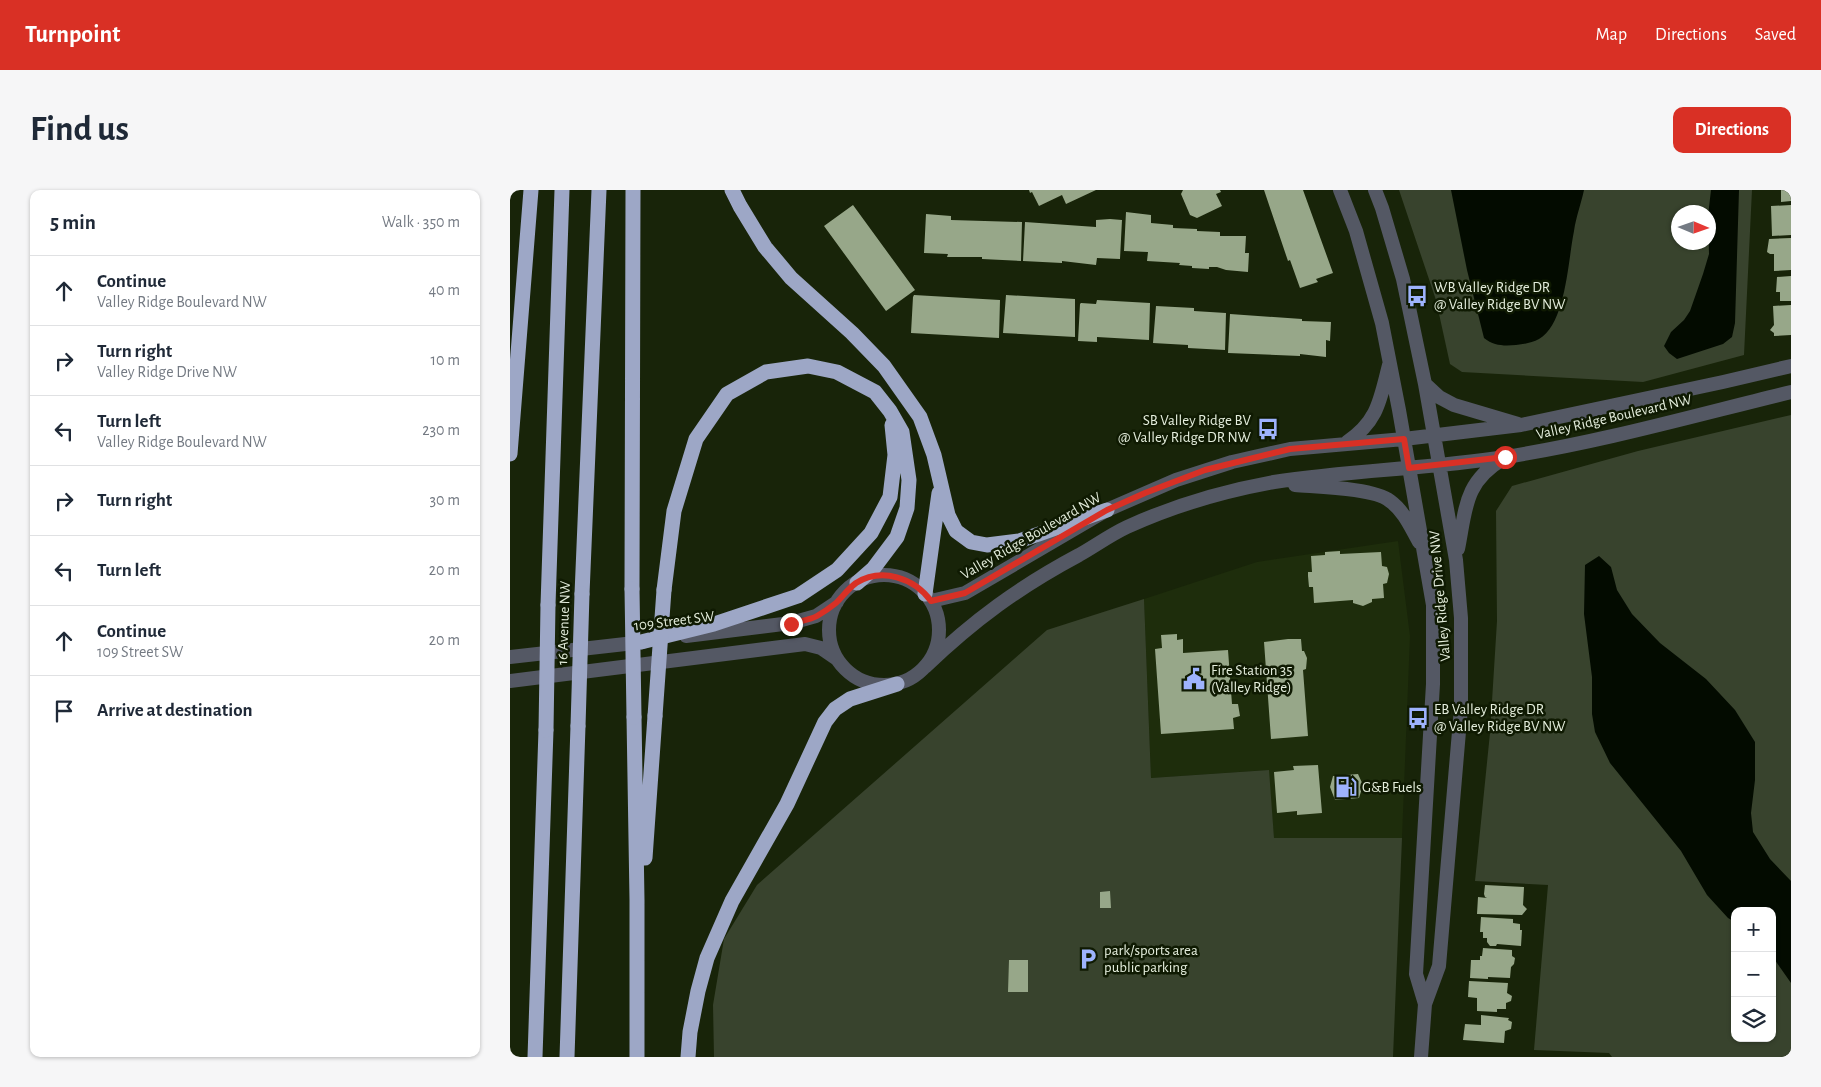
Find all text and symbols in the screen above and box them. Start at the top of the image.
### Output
text: Turnpoint [25,23,120,47]
text: Map [1596,26,1627,44]
text: Directions [1655,26,1727,44]
text: Saved [1755,26,1796,44]
button: Directions [1673,107,1791,153]
text: Find us [30,112,129,147]
north arrow [1671,205,1716,250]
text: 5 min [50,212,96,233]
text: Walk · 350 m [382,214,460,230]
text: Continue [97,272,166,291]
icon: ahead [50,277,78,305]
place label: WB Valley Ridge DR @ Valley Ridge BV NW [1434,280,1566,312]
text: 40 m [428,282,460,298]
bus stop icon: WB Valley Ridge DR @ Valley Ridge BV NW [1404,283,1430,309]
text: Valley Ridge Boulevard NW [97,294,267,310]
text: Turn right [97,342,172,361]
icon: right [50,347,78,375]
text: 10 m [431,352,460,368]
text: Valley Ridge Drive NW [97,364,237,380]
street label: Valley Ridge Boulevard NW [1535,392,1694,442]
text: Turn left [97,412,161,431]
place label: SB Valley Ridge BV @ Valley Ridge DR NW [1118,413,1252,445]
bus stop icon: SB Valley Ridge BV @ Valley Ridge DR NW [1255,416,1281,442]
icon: left [50,417,78,445]
text: 230 m [422,422,460,438]
text: Valley Ridge Boulevard NW [97,434,267,450]
route start [1494,446,1517,469]
icon: right [50,487,78,515]
street label: Valley Ridge Boulevard NW [958,489,1104,582]
text: Turn right [97,491,172,510]
text: 30 m [430,492,460,508]
street label: Valley Ridge Drive NW [1427,529,1453,662]
icon: left [50,557,78,585]
text: Turn left [97,561,161,580]
text: 20 m [429,562,460,578]
street label: 16 Avenue NW [555,580,573,665]
street label: 109 Street SW [633,609,716,633]
route end [780,613,803,636]
text: Continue [97,622,166,641]
icon: ahead [50,627,78,655]
text: 20 m [429,632,460,648]
text: 109 Street SW [97,644,183,660]
place label: Fire Station 35 (Valley Ridge) [1211,663,1292,695]
public building icon: Fire Station 35 (Valley Ridge) [1181,666,1207,692]
icon: arrive [50,697,78,725]
text: Arrive at destination [97,701,253,720]
place label: EB Valley Ridge DR @ Valley Ridge BV NW [1434,702,1566,734]
bus stop icon: EB Valley Ridge DR @ Valley Ridge BV NW [1405,705,1431,731]
fuel station icon: G&B Fuels [1333,774,1359,800]
place label: G&B Fuels [1362,780,1422,795]
map controls [1731,907,1776,1042]
button: + [1731,907,1776,952]
place label: park/sports area public parking [1104,943,1198,975]
parking icon: park/sports area public parking [1075,946,1101,972]
button: − [1731,952,1776,997]
button: layers [1731,997,1776,1042]

